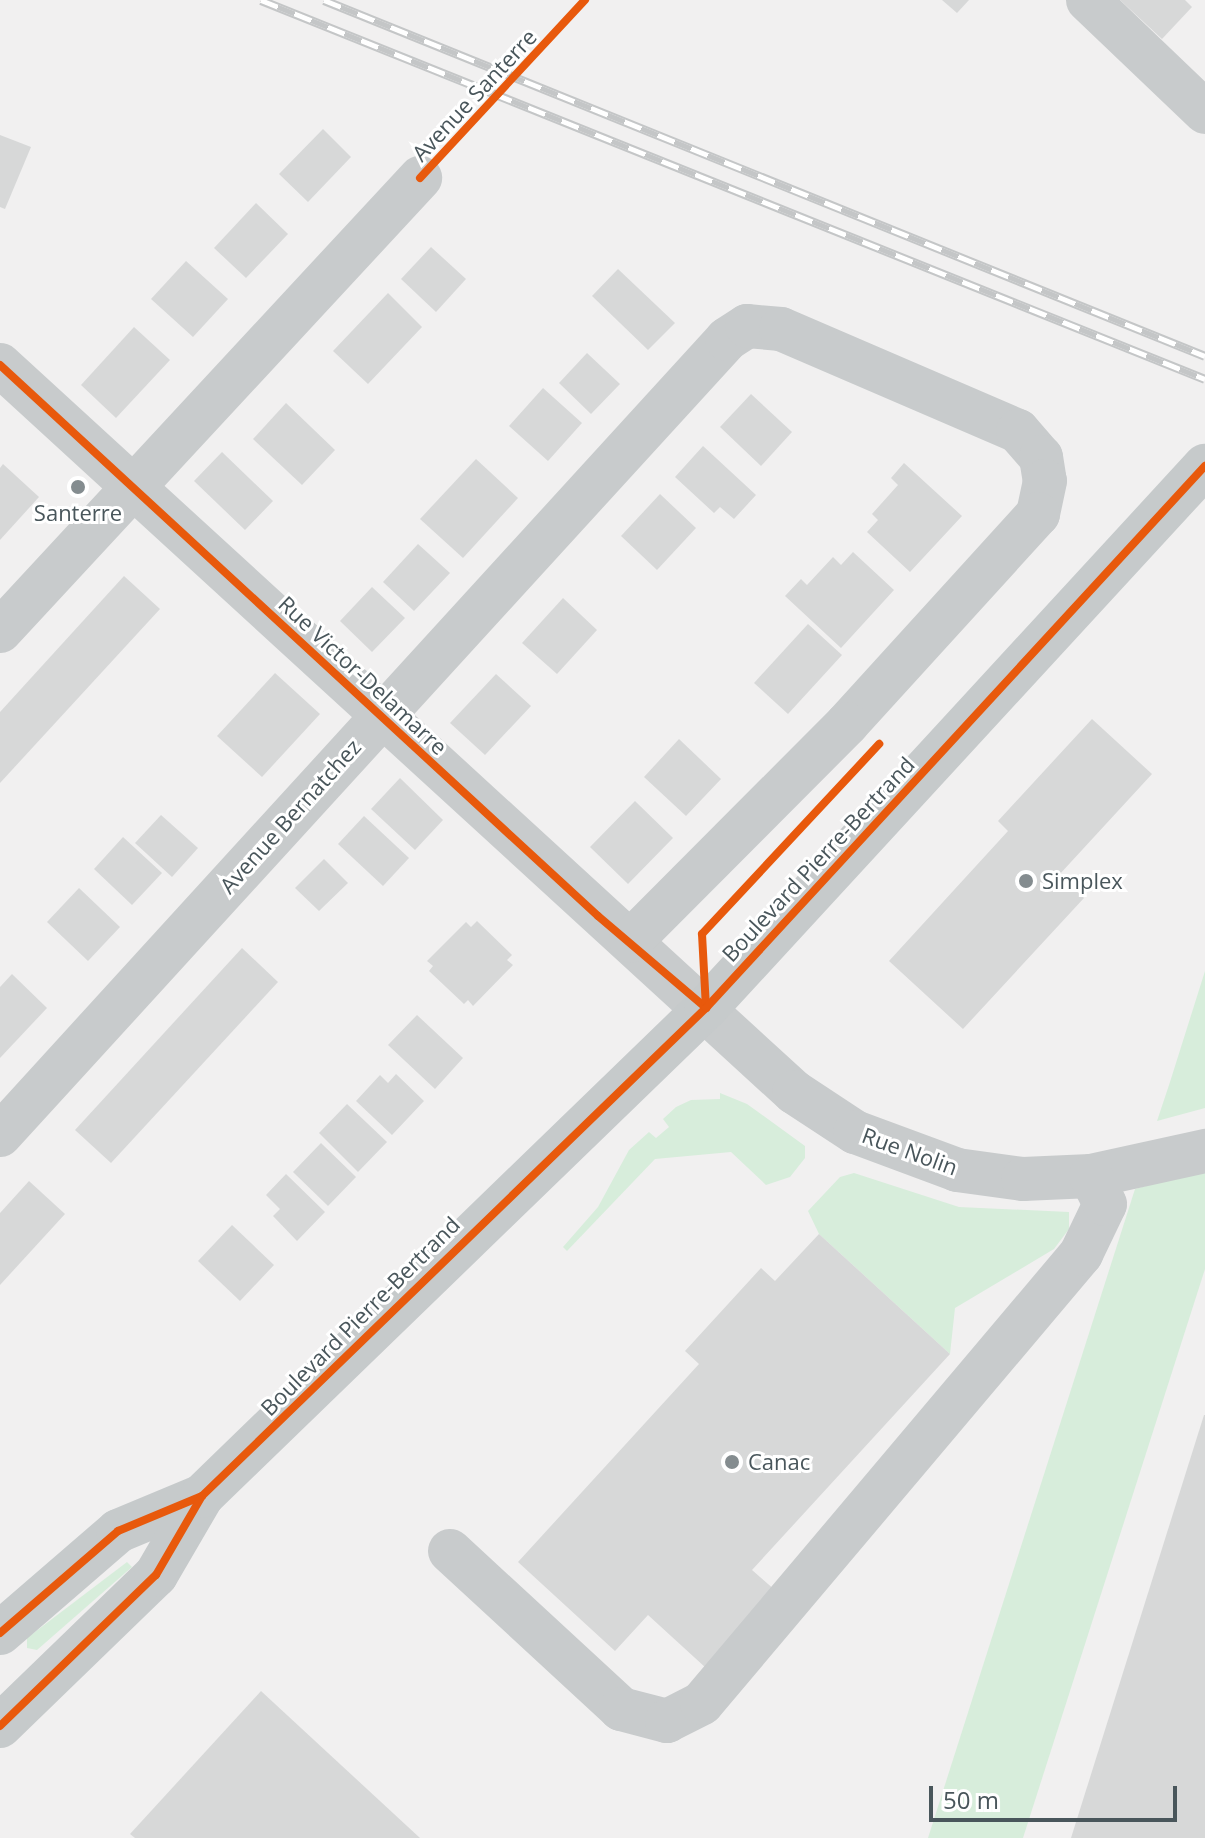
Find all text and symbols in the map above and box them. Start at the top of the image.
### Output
street label: Avenue Santerre [406,24,542,166]
marker: Santerre [69,478,87,496]
place label: Santerre [34,500,122,526]
street label: Rue Victor-Delamarre [273,590,453,760]
street label: Avenue Bernatchez [214,734,366,898]
street label: Boulevard Pierre-Bertrand [716,751,920,967]
place label: Simplex [1042,868,1123,894]
marker: Simplex [1017,872,1035,890]
street label: Rue Nolin [859,1122,961,1180]
street label: Boulevard Pierre-Bertrand [255,1211,465,1421]
place label: Canac [748,1449,810,1475]
marker: Canac [723,1453,741,1471]
scale bar [933,1770,1181,1820]
text: 50 m [943,1783,999,1816]

